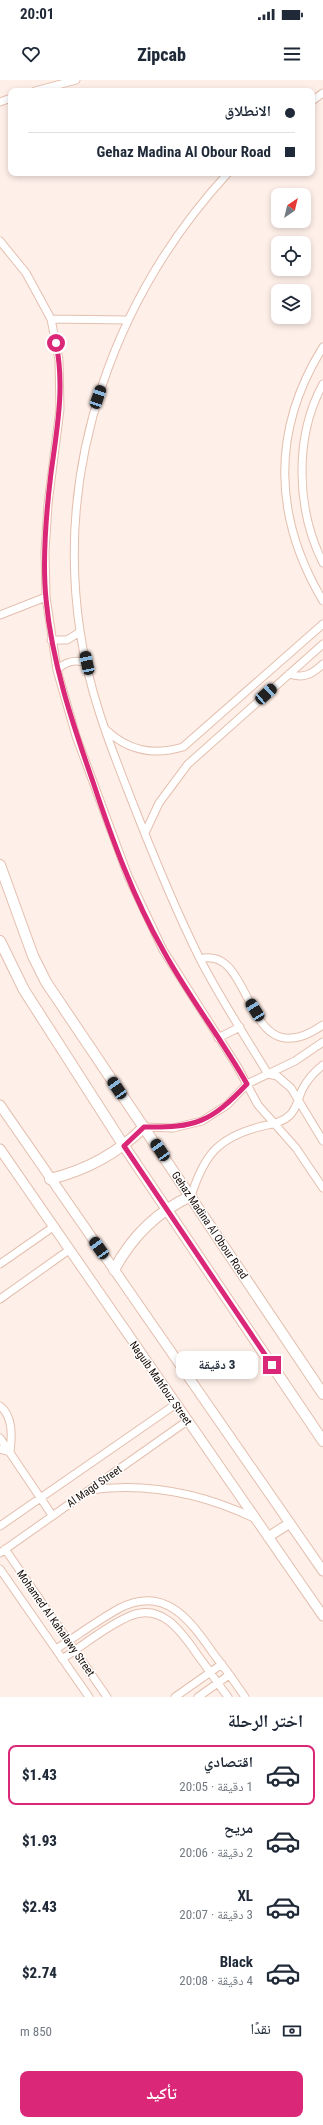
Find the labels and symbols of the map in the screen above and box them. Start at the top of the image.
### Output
north arrow [271,188,311,228]
route start [47,334,65,352]
car [88,384,108,410]
car [79,650,95,676]
car [253,682,279,706]
car [244,997,266,1023]
car [105,1075,129,1101]
car [148,1137,172,1163]
street label: Gehaz Madina Al Obour Road [169,1169,250,1281]
car [87,1235,111,1261]
street label: Naguib Mahfouz Street [127,1339,194,1428]
callout: 3 دقيقة [176,1351,258,1379]
route end [263,1356,281,1374]
street label: Al Magd Street [64,1463,124,1510]
street label: Mohamed Al Kahalawy Street [14,1568,97,1679]

